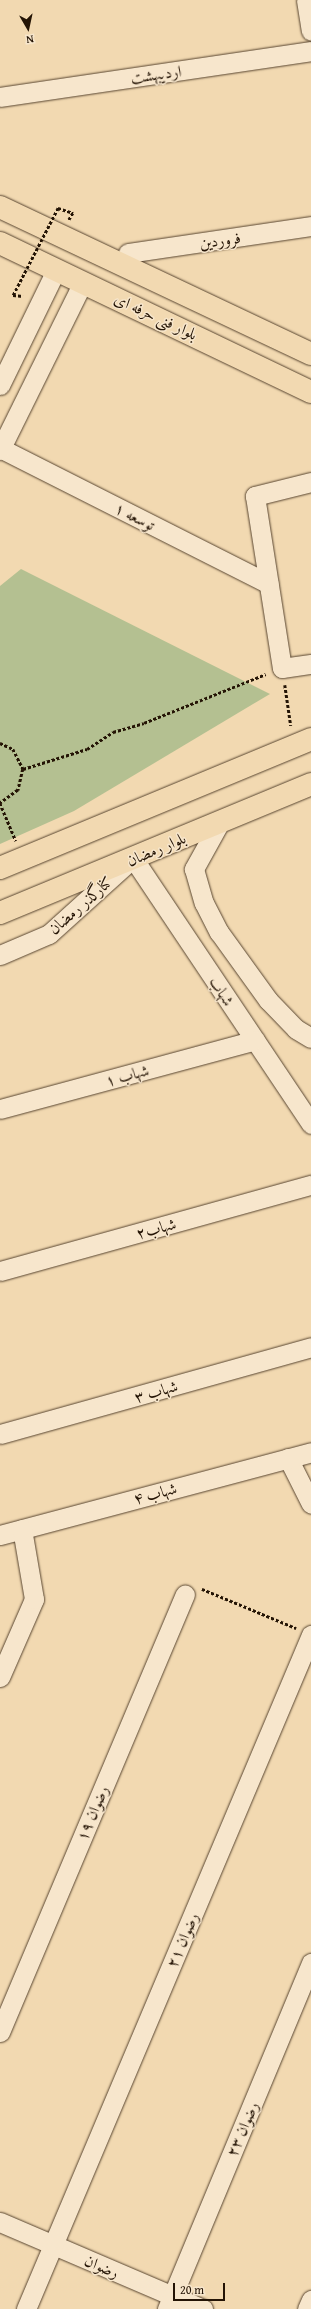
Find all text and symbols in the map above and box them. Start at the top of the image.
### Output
north arrow [8,8,48,48]
text: N [25,31,35,48]
street label: اردیبهشت [129,61,183,87]
street label: فروردین [198,228,242,252]
street label: بلوار فنی حرفه ای [111,288,201,344]
street label: توسعه ۱ [112,498,158,534]
street label: بلوار رمضان [123,828,189,870]
street label: کنارگذر رمضان [44,872,116,938]
street label: شهاب [205,973,239,1009]
street label: شهاب ۱ [103,1060,151,1090]
street label: شهاب۲ [134,1213,178,1243]
street label: شهاب ۳ [132,1376,180,1406]
street label: شهاب ۴ [131,1478,179,1508]
street label: رضوان ۱۹ [72,1783,112,1843]
street label: رضوان ۲۱ [162,1910,202,1970]
street label: رضوان ۲۳ [222,2099,262,2159]
street label: رضوان [82,2250,122,2282]
scale bar [175,2275,227,2301]
text: 20 m [180,2281,204,2298]

